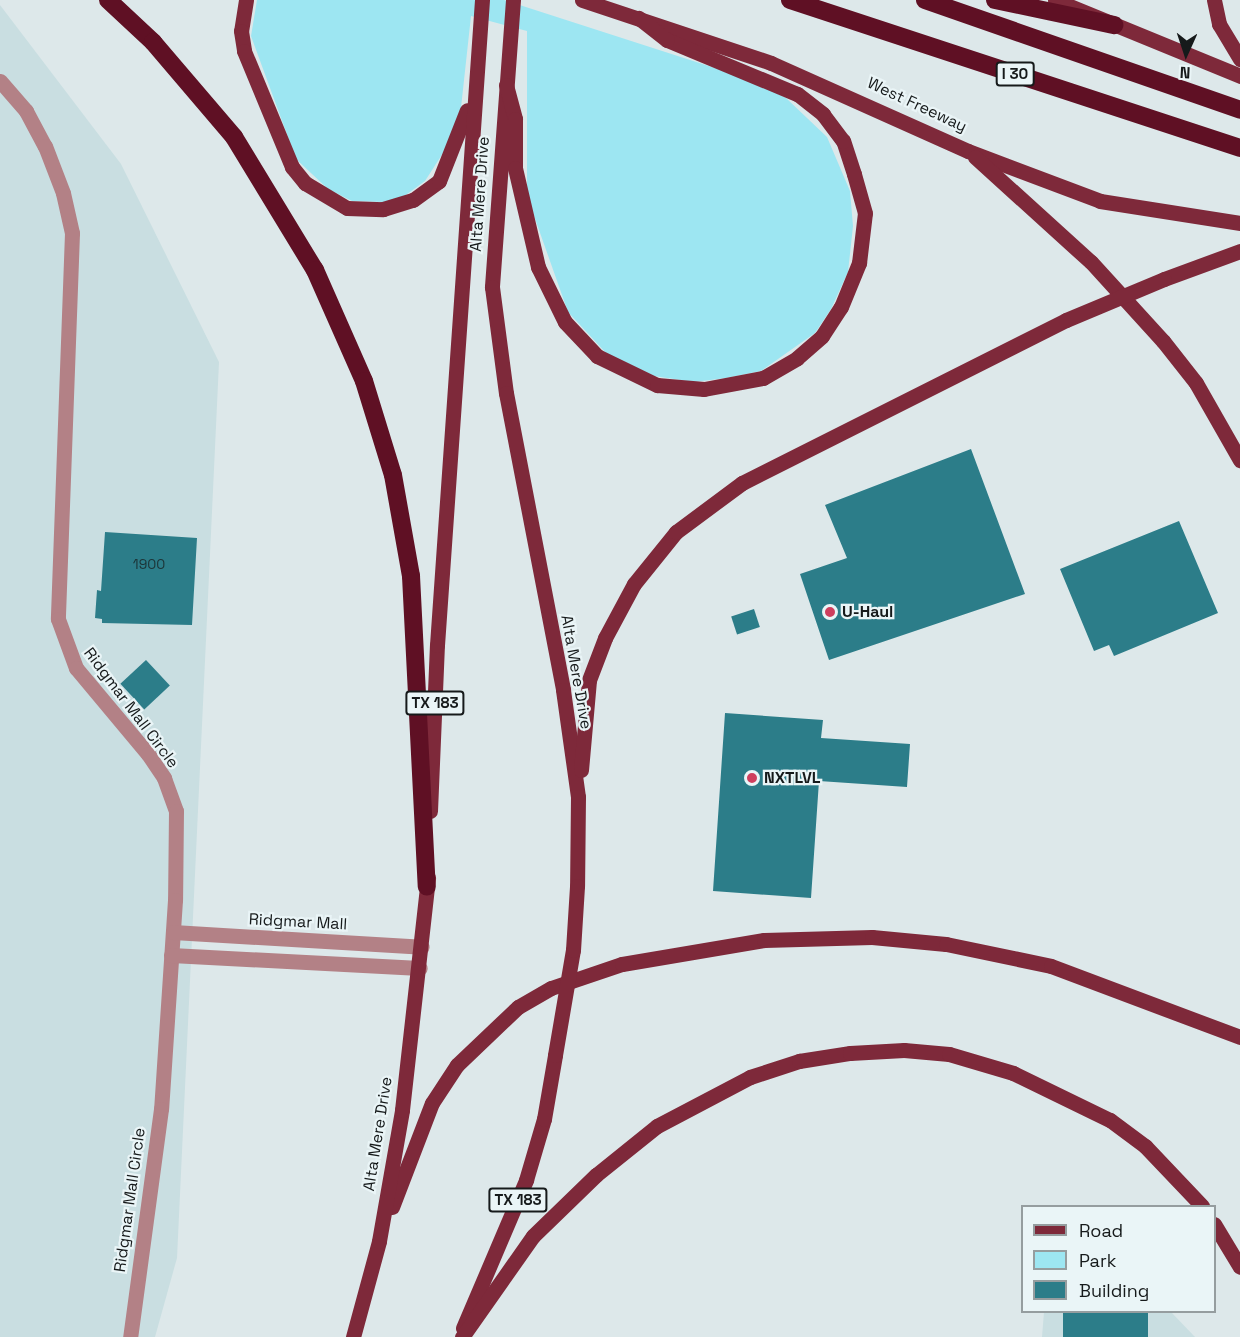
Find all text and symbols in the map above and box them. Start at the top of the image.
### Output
north arrow [1156,24,1216,84]
road number: I 30 [996,62,1034,86]
text: N [1179,62,1191,83]
street label: West Freeway [864,74,970,136]
street label: Alta Mere Drive [466,136,494,252]
house number: 1900 [133,556,165,572]
place label: U-Haul [842,602,893,622]
marker: U-Haul [823,605,837,619]
street label: Alta Mere Drive [557,613,595,731]
street label: Ridgmar Mall Circle [80,644,182,772]
road number: TX 183 [405,691,465,715]
place label: NXTLVL [764,768,821,788]
marker: NXTLVL [745,771,759,785]
street label: Ridgmar Mall [248,910,348,934]
street label: Alta Mere Drive [359,1075,397,1193]
street label: Ridgmar Mall Circle [110,1127,150,1273]
road number: TX 183 [488,1188,548,1212]
legend [1021,1205,1216,1313]
text: Road [1079,1219,1123,1242]
text: Park [1079,1249,1116,1272]
text: Building [1079,1279,1149,1302]

